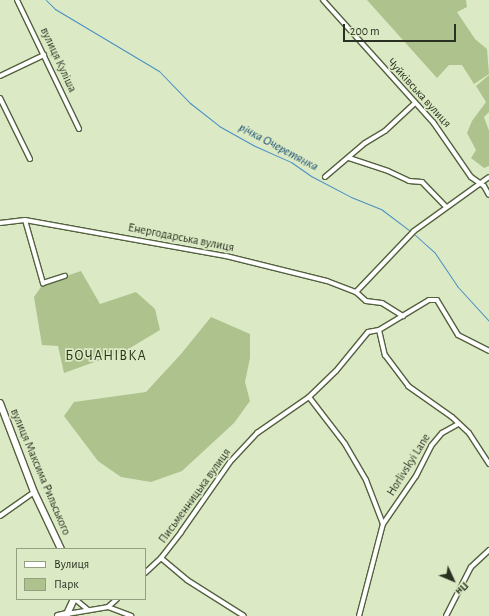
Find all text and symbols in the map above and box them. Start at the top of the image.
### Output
scale bar [345,16,458,42]
street label: вулиця Куліша [37,25,79,95]
text: 200 m [350,25,380,37]
street label: Чуйківська вулиця [384,55,454,131]
water label: річка Очеретянка [236,121,320,175]
street label: Енергодарська вулиця [127,221,235,255]
district label: БОЧАНІВКА [65,348,147,364]
street label: вулиця Максима Рильського [7,407,73,537]
street label: Horlivskyi Lane [384,431,434,499]
street label: Письменницька вулиця [156,446,234,546]
legend [16,548,146,600]
text: Вулиця [54,558,89,570]
north arrow [433,560,473,600]
text: Парк [54,578,79,590]
text: Пн [453,580,471,597]

